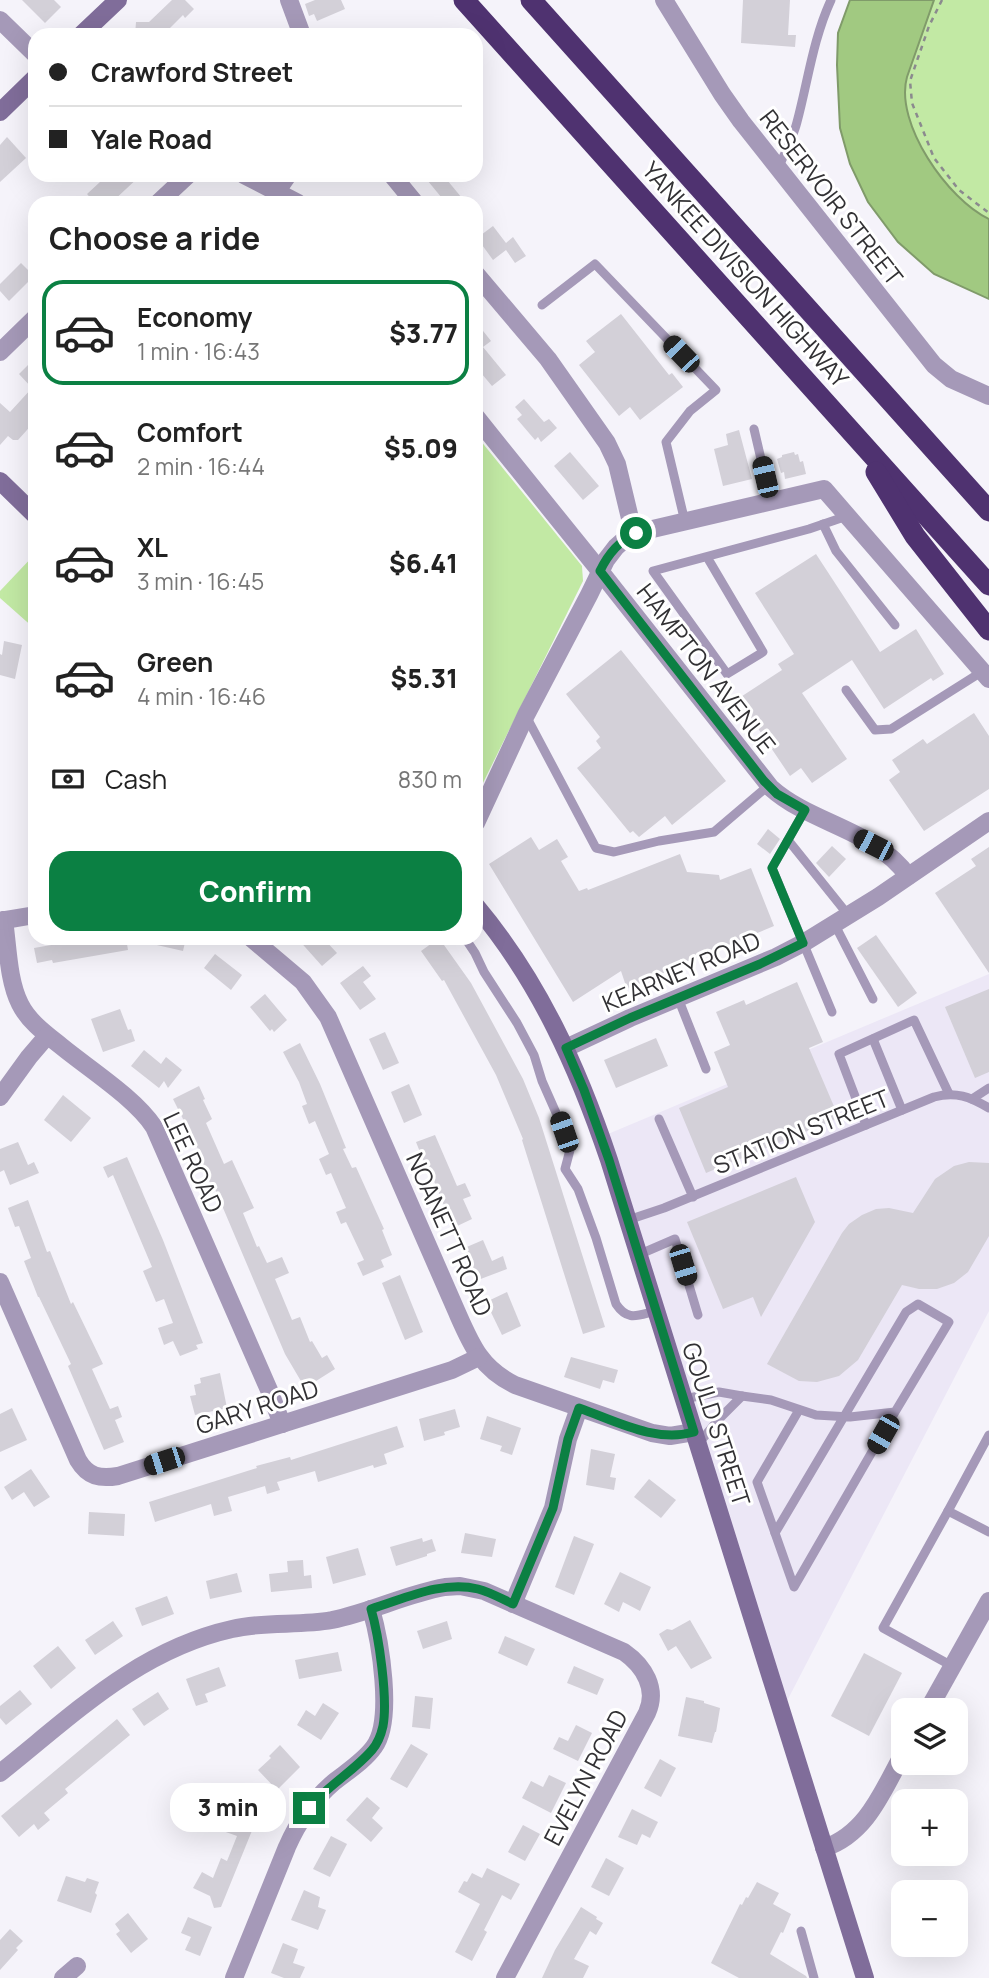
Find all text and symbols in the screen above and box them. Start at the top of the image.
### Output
text: Crawford Street [91,54,293,90]
street label: RESERVOIR STREET [753,102,911,292]
text: Yale Road [91,121,212,157]
street label: YANKEE DIVISION HIGHWAY [635,154,857,395]
text: Choose a ride [49,216,260,260]
text: Economy [137,299,252,335]
icon: car [53,301,116,364]
text: $3.77 [389,315,458,351]
car [659,332,704,376]
text: 1 min · 16:43 [137,335,260,367]
text: Comfort [137,414,243,450]
icon: car [53,416,116,479]
text: $5.09 [384,430,458,466]
text: 2 min · 16:44 [137,450,265,482]
car [751,454,780,500]
route start [620,517,652,549]
text: XL [137,529,168,565]
icon: car [53,531,116,594]
text: $6.41 [389,545,458,581]
text: 3 min · 16:45 [137,565,264,597]
street label: HAMPTON AVENUE [630,576,784,760]
text: Green [137,644,213,680]
icon: car [53,646,116,709]
text: $5.31 [391,660,458,696]
text: 4 min · 16:46 [137,680,266,712]
icon: cash [49,760,87,798]
text: Cash [105,761,167,797]
text: 830 m [398,763,462,795]
car [850,826,897,864]
button: Confirm [49,851,462,931]
street label: KEARNEY ROAD [597,923,765,1019]
street label: STATION STREET [708,1080,894,1181]
street label: LEE ROAD [156,1106,232,1218]
car [548,1109,581,1155]
street label: NOANETT ROAD [399,1147,501,1321]
car [667,1242,700,1288]
street label: GOULD STREET [675,1338,759,1511]
street label: GARY ROAD [191,1371,323,1441]
car [864,1411,903,1457]
car [141,1445,188,1477]
map controls [891,1698,968,1957]
button: layers [891,1698,968,1775]
street label: EVELYN ROAD [535,1703,635,1851]
callout: 3 min [169,1784,284,1832]
button: + [891,1789,968,1866]
text: 3 min [198,1791,258,1823]
route end [293,1792,325,1824]
button: − [891,1880,968,1957]

